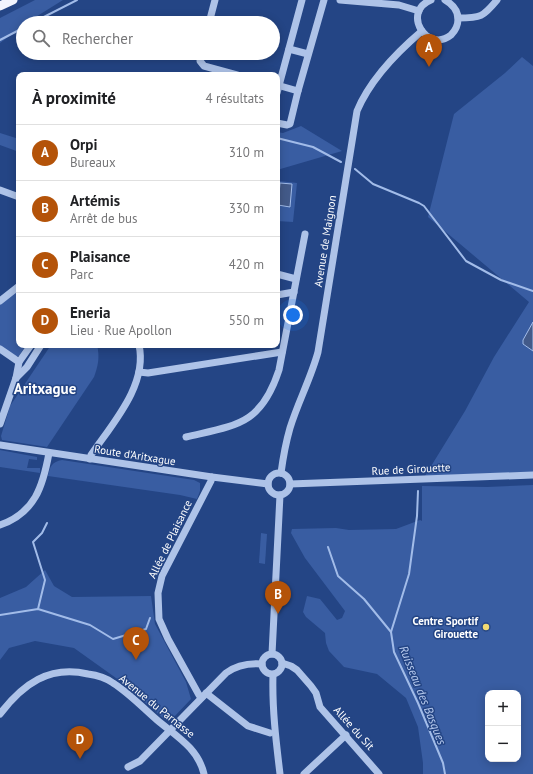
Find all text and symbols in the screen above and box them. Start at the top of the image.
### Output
search box [16,16,280,60]
icon: search [30,27,52,49]
text: Rechercher [62,29,133,48]
pin: A [416,34,442,67]
text: À proximité [32,87,116,109]
text: 4 résultats [205,90,264,107]
text: Orpi [70,135,97,154]
text: A [41,144,49,161]
text: 310 m [229,144,264,161]
text: Bureaux [70,154,116,171]
text: Artémis [70,191,120,210]
street label: Avenue de Maignon [311,194,339,288]
text: B [41,200,49,217]
text: 330 m [229,200,264,217]
text: Arrêt de bus [70,210,138,227]
text: Plaisance [70,247,130,266]
text: C [41,256,49,273]
text: 420 m [229,256,264,273]
text: Parc [70,266,94,283]
text: Eneria [70,303,110,322]
your location [283,305,303,325]
text: D [41,312,49,329]
text: 550 m [229,312,264,329]
text: Lieu · Rue Apollon [70,322,172,339]
district label: Aritxague [14,379,77,398]
street label: Route d'Aritxague [93,442,177,468]
street label: Rue de Girouette [371,460,451,478]
street label: Allée de Plaisance [145,497,195,580]
pin: B [265,581,291,614]
place label: Centre Sportif Girouette [412,614,479,641]
marker: Centre Sportif Girouette [481,622,491,632]
pin: C [123,627,149,660]
water label: Ruisseau des Basques [396,643,450,747]
street label: Avenue du Parnasse [116,671,198,741]
map controls [485,690,521,762]
button: + [485,690,521,726]
street label: Allée du Sit [331,703,377,753]
pin: D [67,726,93,759]
button: − [485,726,521,762]

